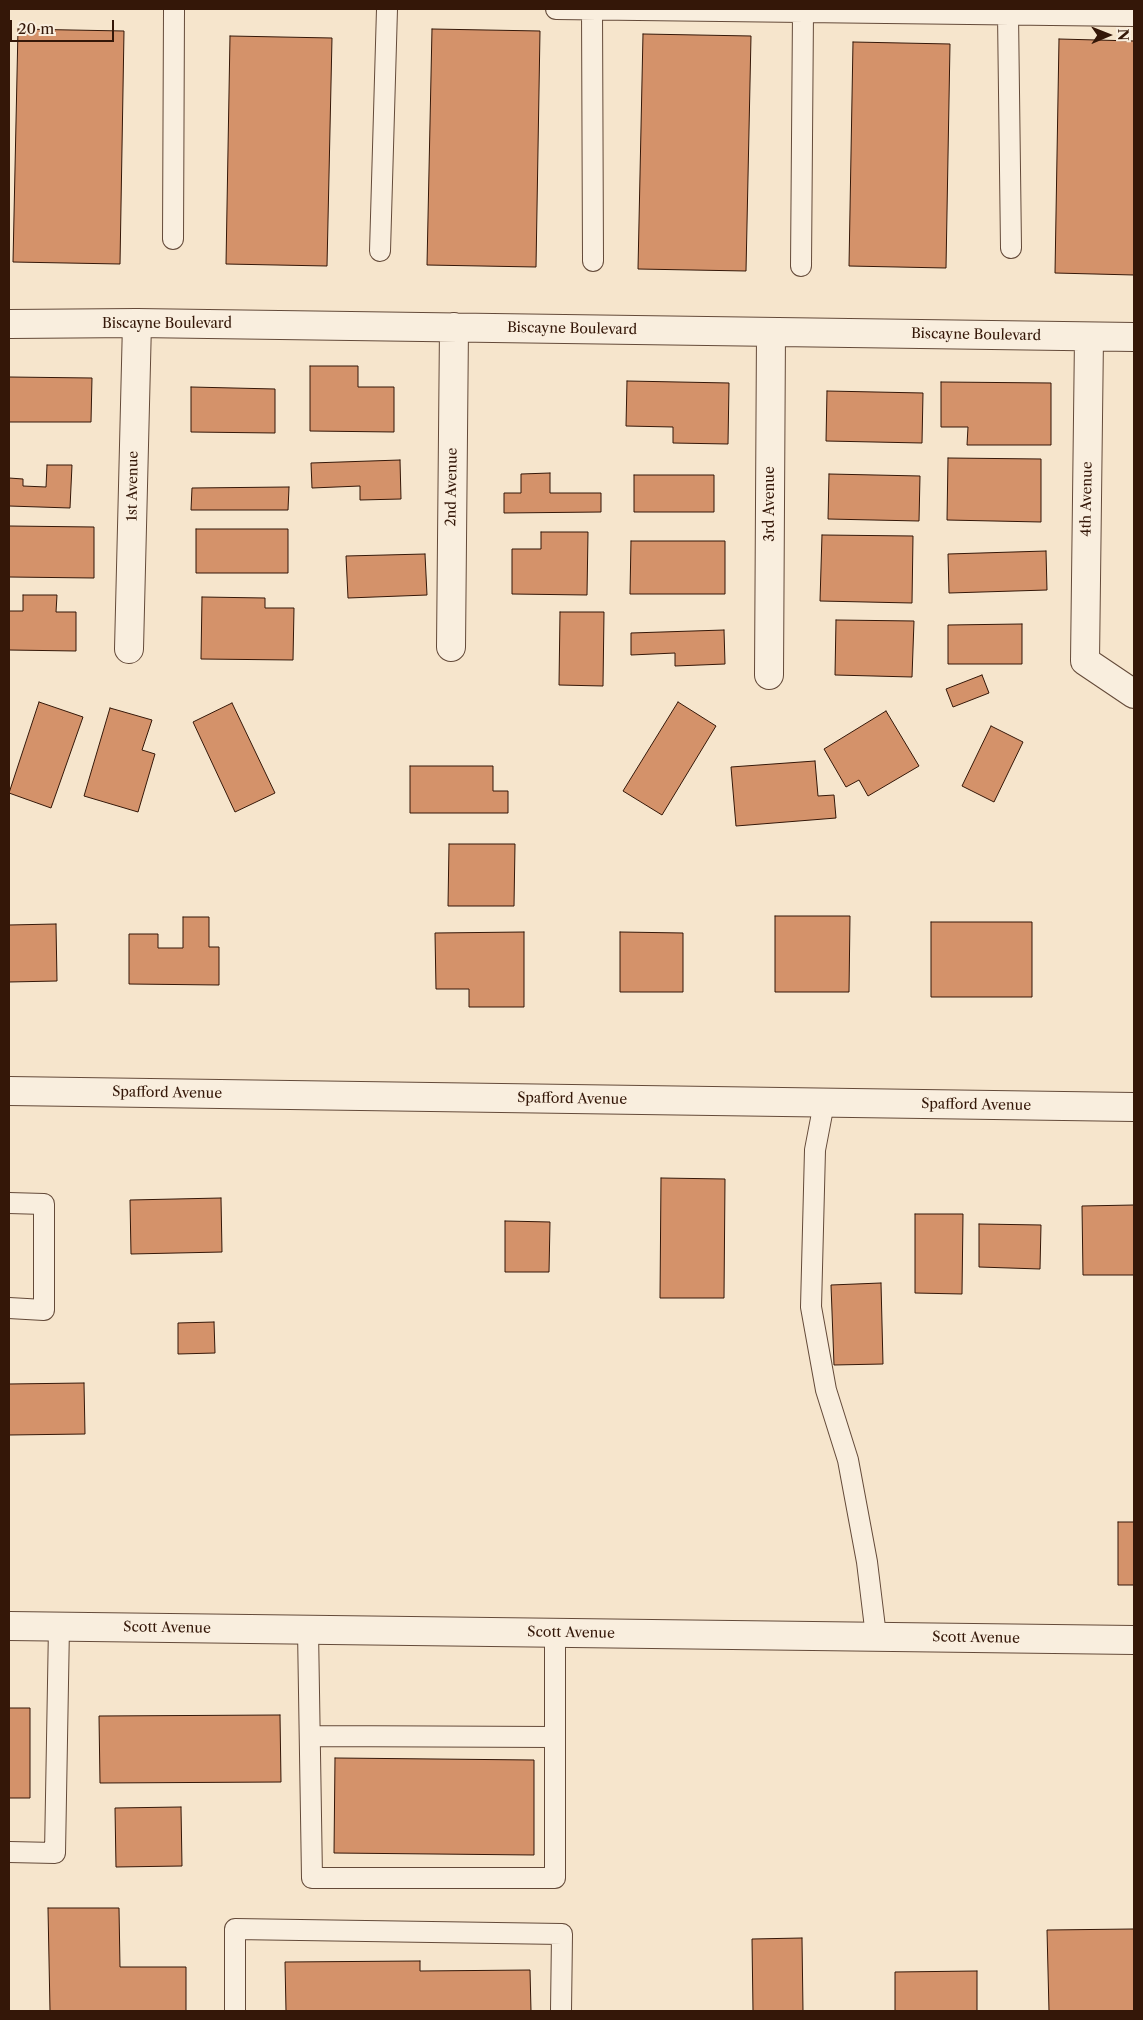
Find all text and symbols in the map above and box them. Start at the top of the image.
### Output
scale bar [12,10,116,42]
north arrow [1083,10,1133,60]
text: 20 m [18,19,54,38]
text: N [1114,28,1132,41]
street label: Biscayne Boulevard [102,316,232,332]
street label: Biscayne Boulevard [507,319,637,339]
street label: Biscayne Boulevard [911,325,1041,345]
street label: 2nd Avenue [443,447,461,527]
street label: 1st Avenue [124,451,142,521]
street label: 4th Avenue [1078,461,1096,537]
street label: 3rd Avenue [762,466,778,542]
street label: Spafford Avenue [112,1084,222,1102]
street label: Spafford Avenue [517,1090,627,1108]
street label: Spafford Avenue [921,1096,1031,1114]
street label: Scott Avenue [123,1619,211,1637]
street label: Scott Avenue [527,1624,615,1642]
street label: Scott Avenue [932,1629,1020,1647]

